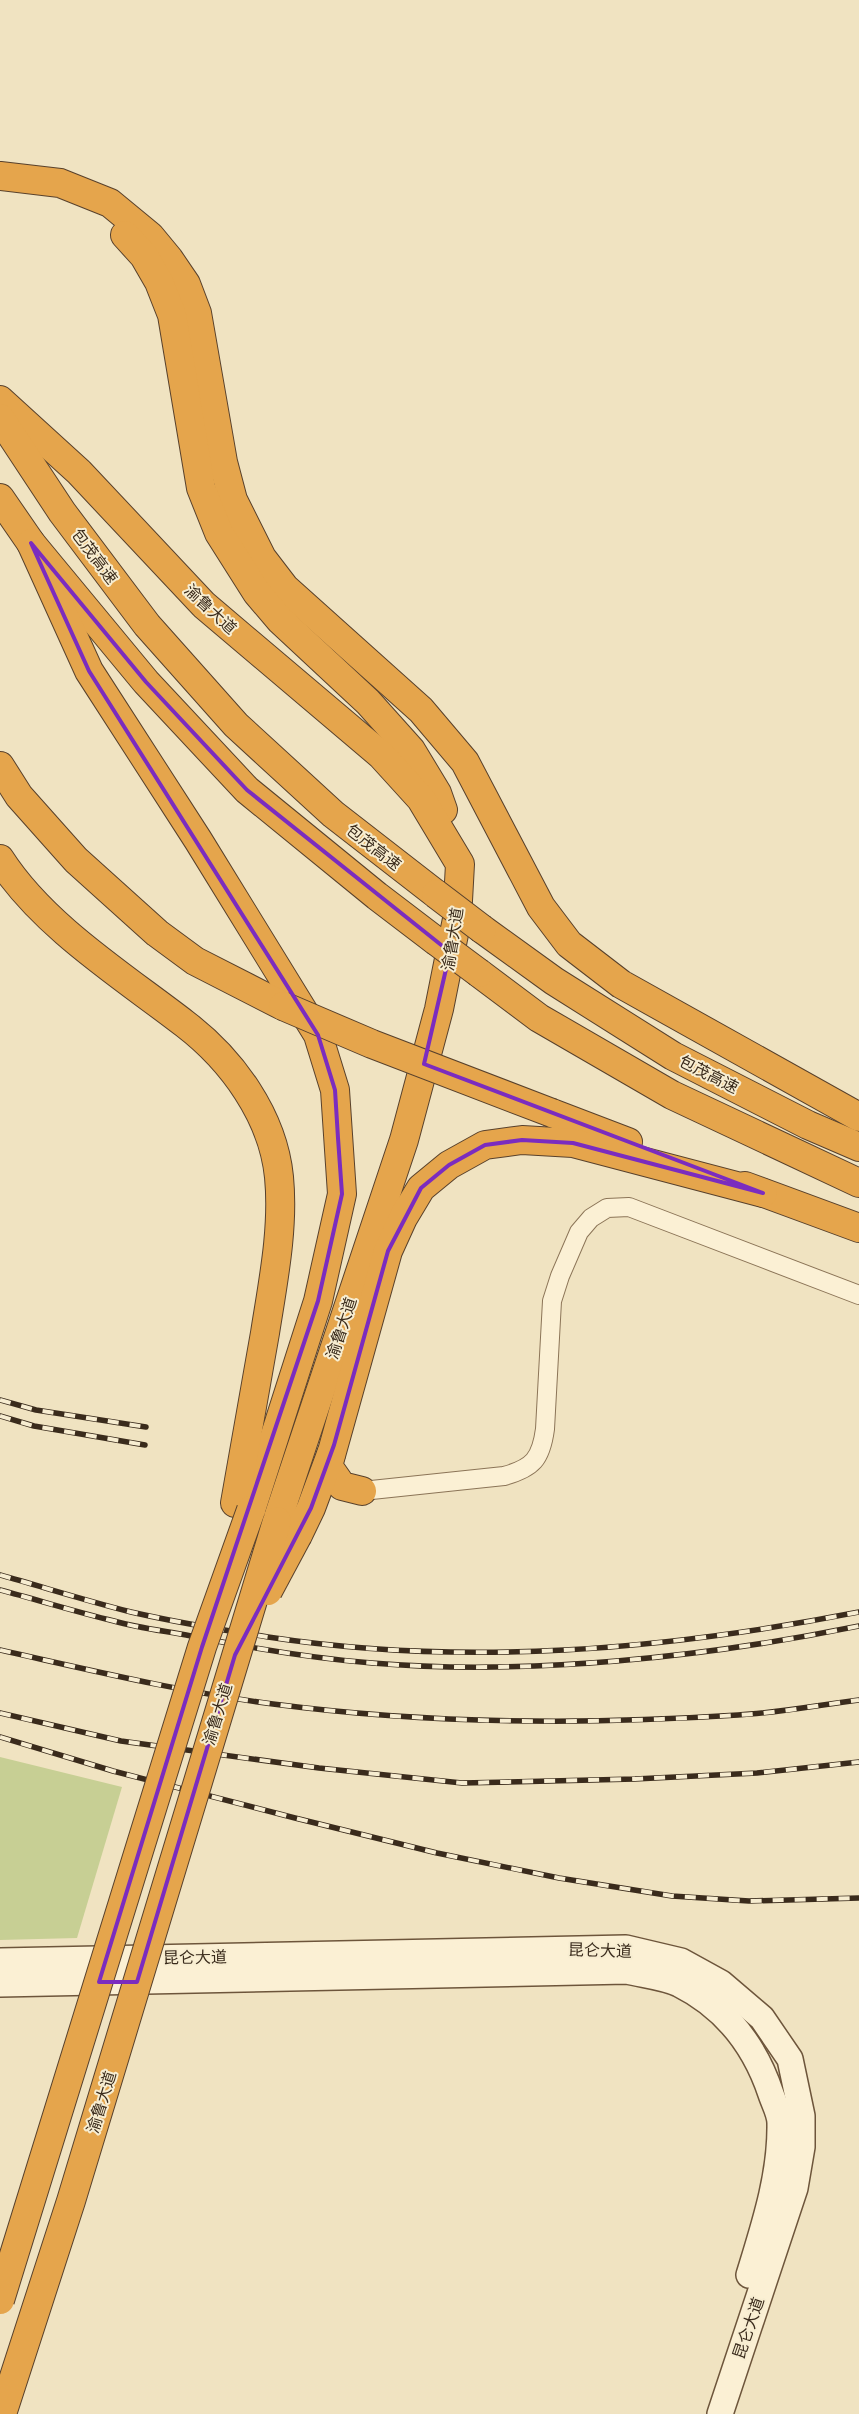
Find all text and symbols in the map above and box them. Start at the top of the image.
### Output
street label: 包茂高速 [68,524,122,588]
street label: 渝鲁大道 [181,580,241,638]
street label: 包茂高速 [343,819,405,875]
street label: 渝鲁大道 [437,906,467,972]
street label: 包茂高速 [676,1051,742,1097]
street label: 渝鲁大道 [322,1294,360,1362]
street label: 渝鲁大道 [198,1680,236,1748]
street label: 昆仑大道 [568,1939,632,1961]
street label: 昆仑大道 [163,1946,227,1968]
street label: 渝鲁大道 [82,2068,120,2136]
street label: 昆仑大道 [728,2294,768,2362]

